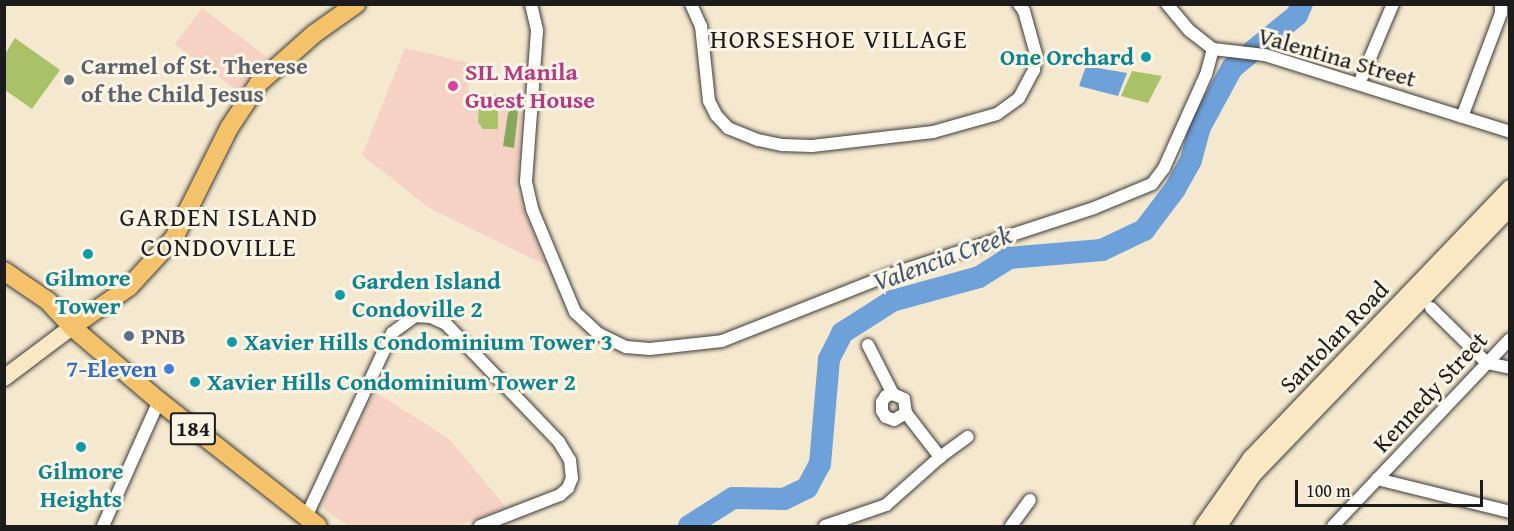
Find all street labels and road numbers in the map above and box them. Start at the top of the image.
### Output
street label: Valentina Street [1255,21,1419,93]
street label: Santolan Road [1274,275,1394,399]
street label: Kennedy Street [1367,326,1493,458]
road number: 184 [169,410,217,448]

